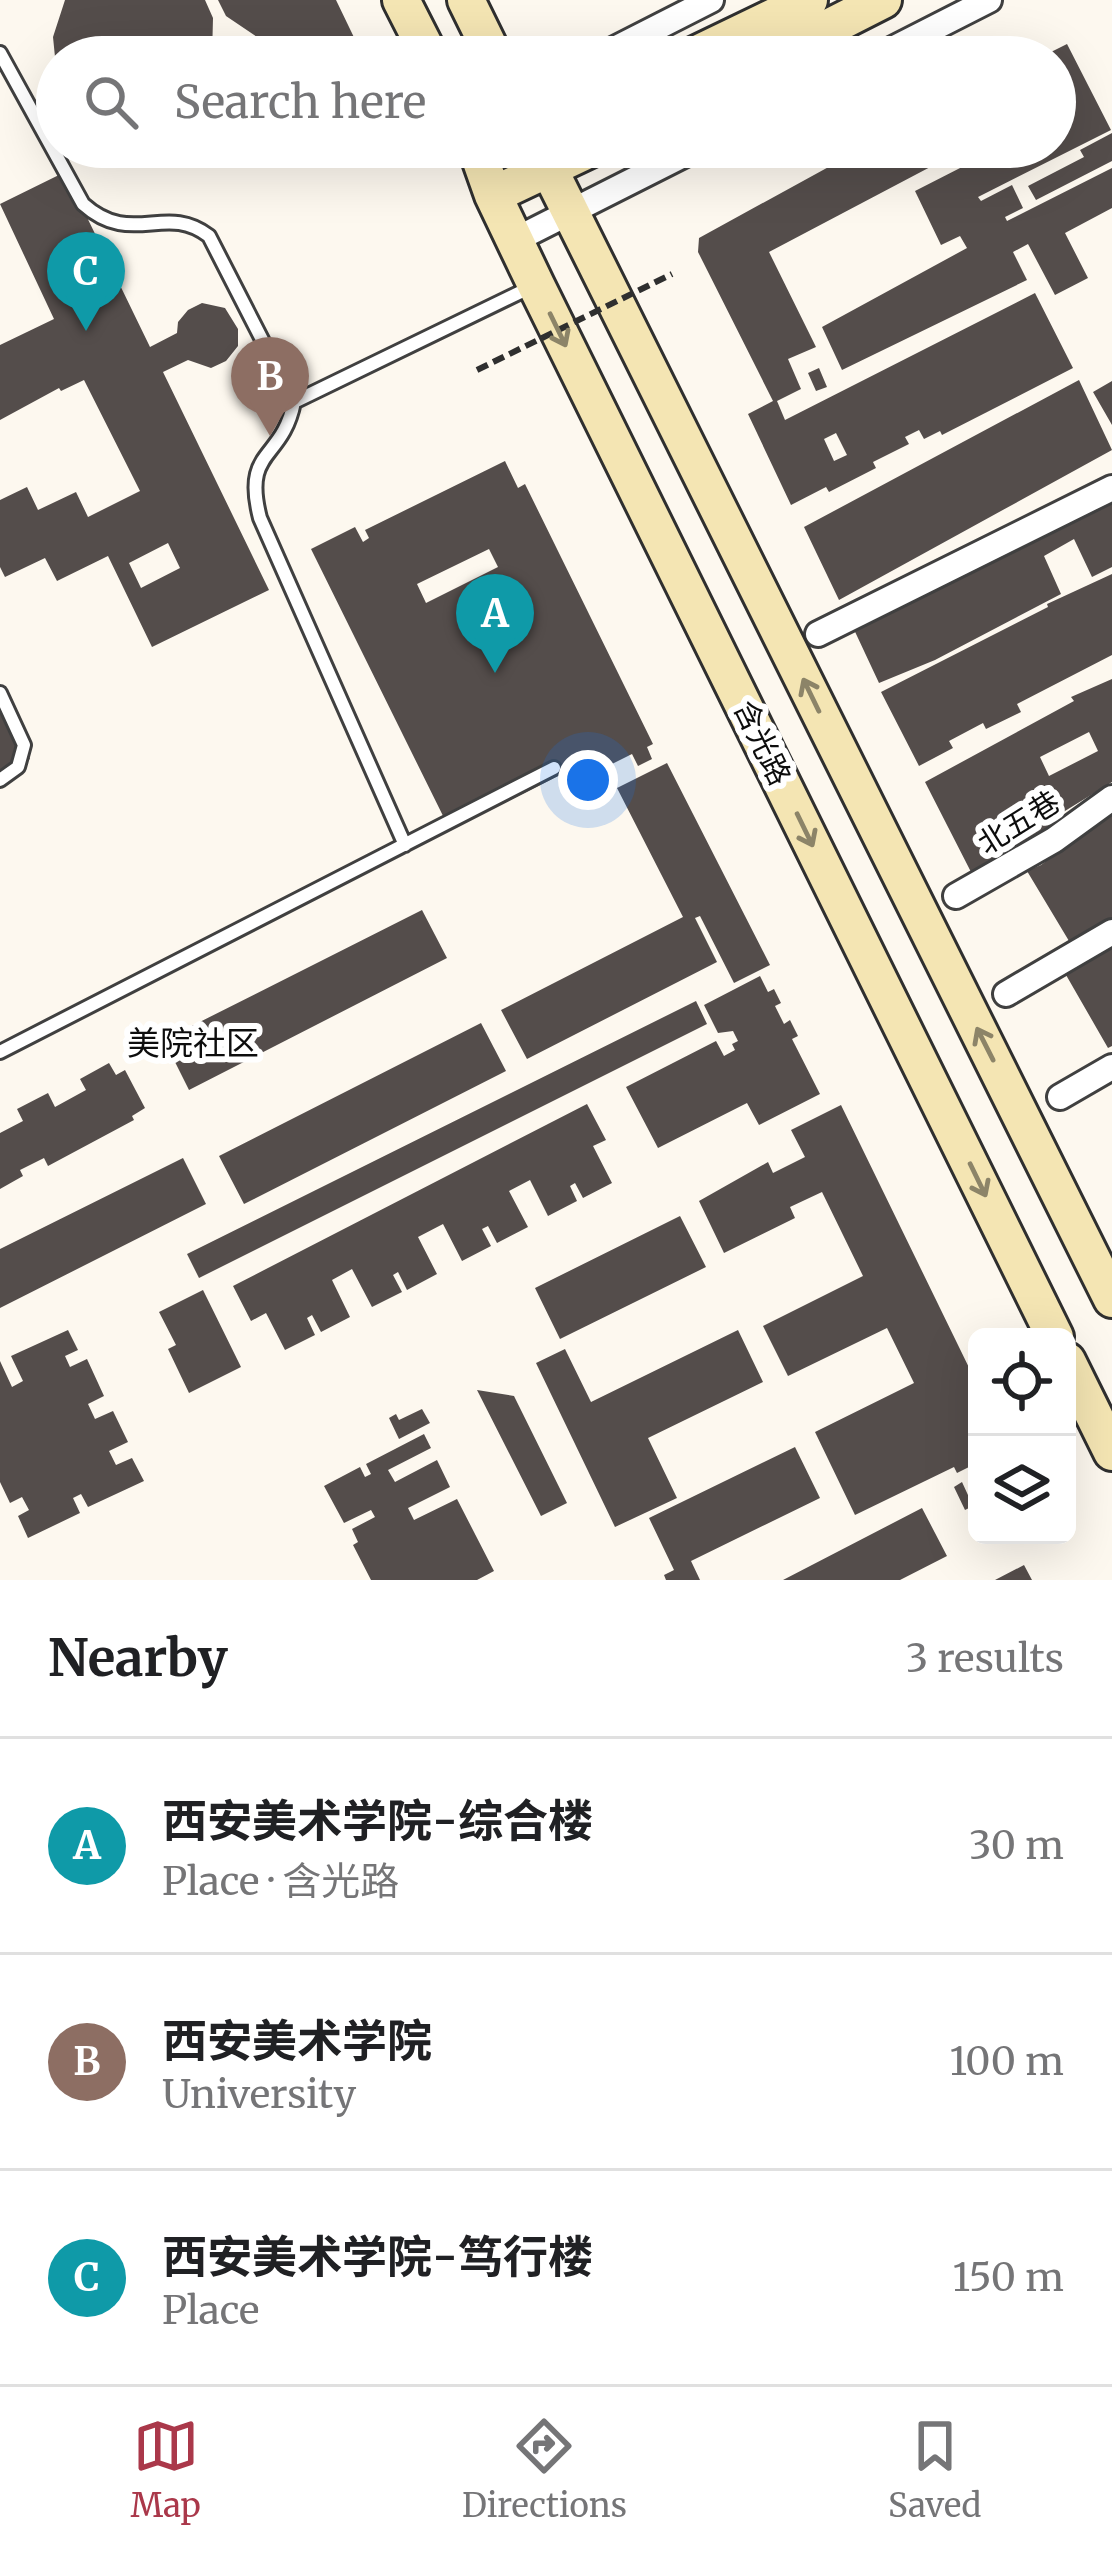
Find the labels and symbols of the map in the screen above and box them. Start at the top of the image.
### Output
pin: C [47,232,125,331]
one-way arrow [548,312,571,347]
pin: B [231,337,309,436]
pin: A [456,574,534,673]
one-way arrow [799,678,822,713]
street label: 含光路 [726,694,800,791]
your location [558,750,618,810]
street label: 北五巷 [970,782,1067,862]
one-way arrow [795,811,817,847]
district label: 美院社区 [127,1023,259,1064]
one-way arrow [973,1027,995,1063]
one-way arrow [967,1162,990,1197]

